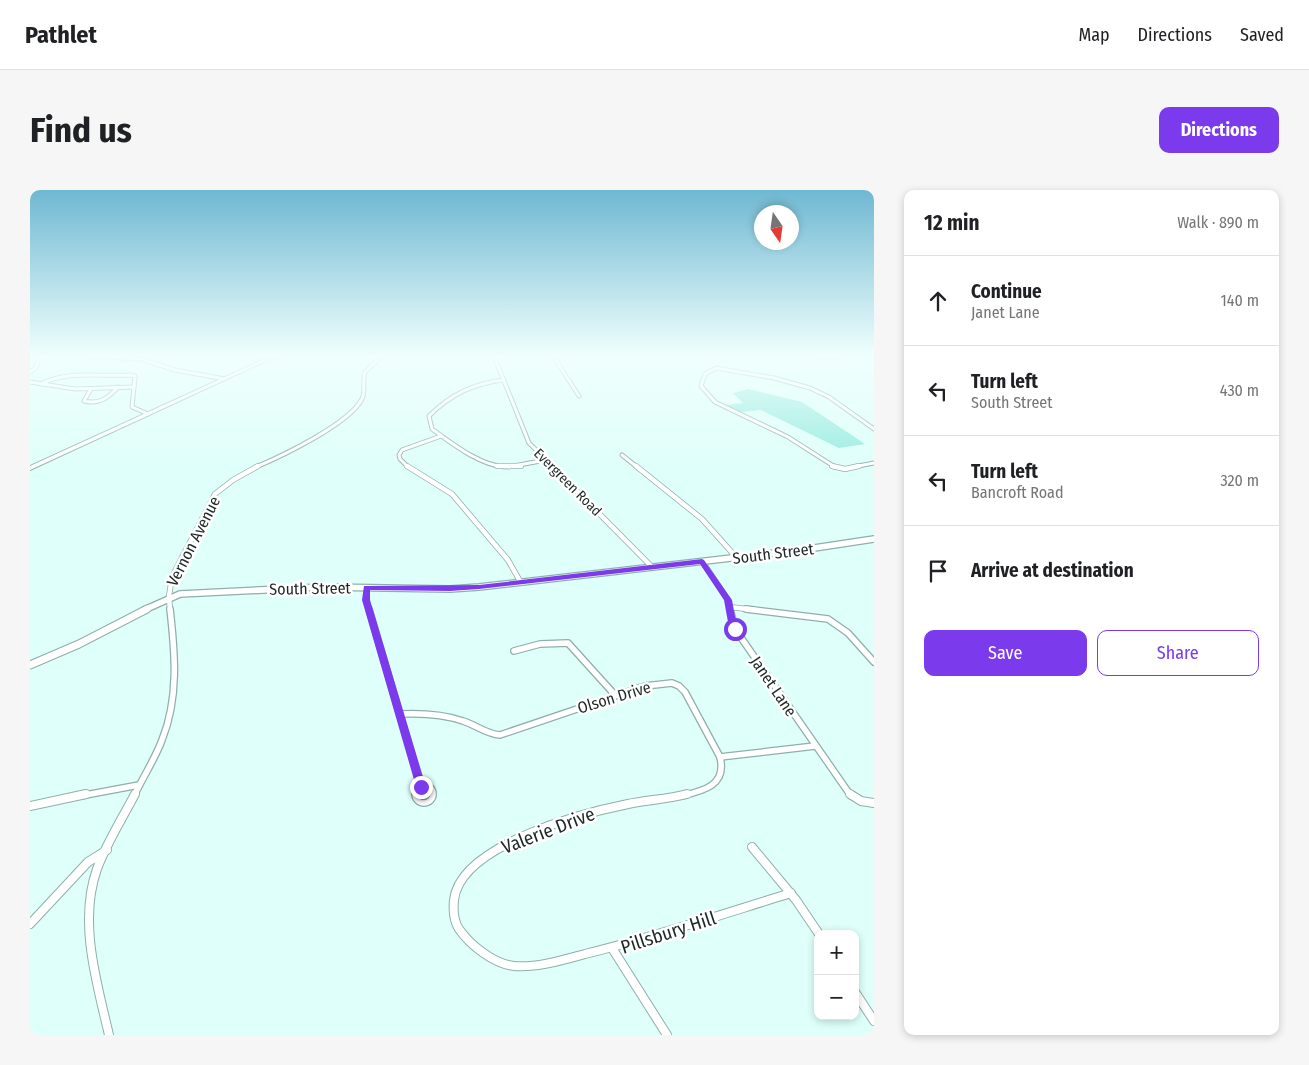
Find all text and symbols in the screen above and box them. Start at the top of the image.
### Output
text: Pathlet [25,21,97,49]
text: Map [1078,24,1110,46]
text: Directions [1138,24,1212,46]
text: Saved [1240,24,1284,46]
button: Directions [1159,107,1279,153]
text: Find us [30,109,132,151]
north arrow [754,205,799,250]
text: 12 min [924,210,979,236]
text: Walk · 890 m [1177,213,1259,232]
text: Continue [971,280,1042,303]
icon: ahead [924,287,952,315]
text: 140 m [1221,291,1259,310]
text: Janet Lane [971,303,1040,322]
text: Turn left [971,370,1038,393]
icon: left [924,377,952,405]
text: 430 m [1220,381,1259,400]
text: South Street [971,393,1053,412]
street label: Evergreen Road [530,445,605,520]
text: Turn left [971,460,1038,483]
icon: left [924,467,952,495]
text: 320 m [1220,471,1259,490]
text: Bancroft Road [971,483,1063,502]
street label: Vernon Avenue [163,493,224,589]
street label: South Street [731,539,815,568]
icon: arrive [924,557,952,585]
text: Arrive at destination [971,559,1134,582]
street label: South Street [269,578,352,599]
route start [724,618,747,641]
button: Save [924,630,1087,676]
button: Share [1097,630,1259,676]
street label: Janet Lane [747,652,801,720]
street label: Olson Drive [575,677,653,718]
route end [410,776,433,799]
street label: Valerie Drive [498,802,598,859]
street label: Pillsbury Hill [618,906,719,959]
map controls [814,930,859,1020]
button: + [814,930,859,975]
button: − [814,975,859,1020]

